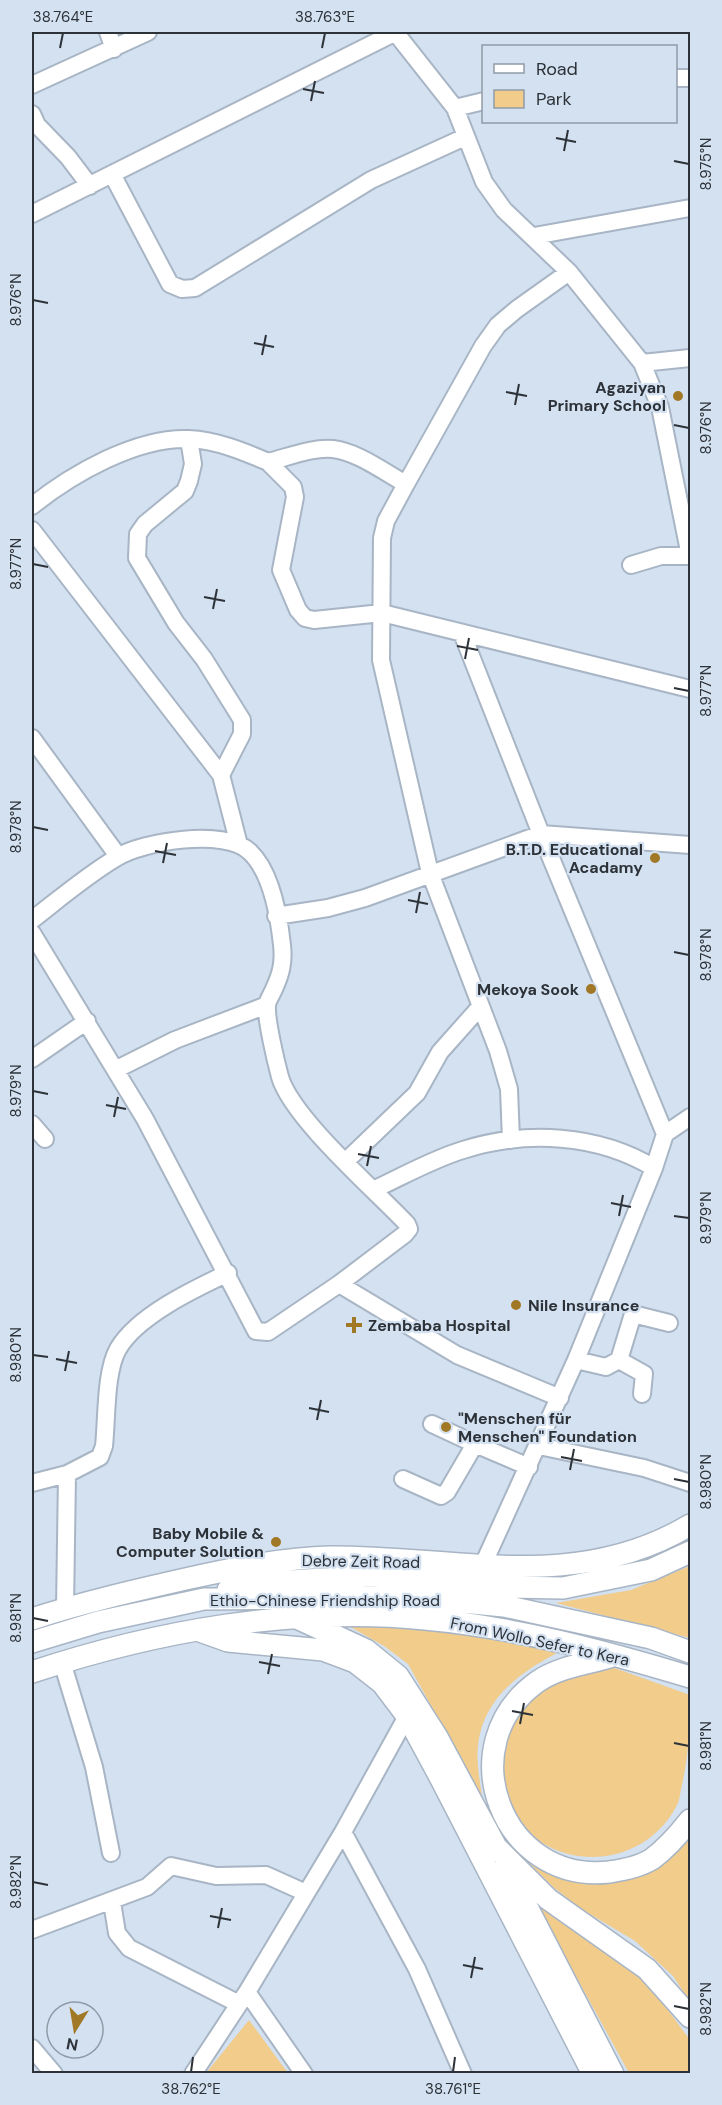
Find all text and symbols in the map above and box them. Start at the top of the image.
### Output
text: 38.764°E [33,7,93,27]
text: 38.763°E [295,7,355,27]
legend [482,45,677,123]
text: Road [536,57,578,81]
text: Park [536,87,572,111]
text: 8.975°N [696,138,716,190]
text: 8.976°N [6,273,26,327]
place label: Agaziyan Primary School [548,377,666,416]
marker: Agaziyan Primary School [671,389,685,403]
text: 8.976°N [696,401,716,455]
text: 8.977°N [6,538,26,590]
text: 8.977°N [696,665,716,717]
text: 8.978°N [6,800,26,854]
place label: B.T.D. Educational Acadamy [506,839,643,878]
marker: B.T.D. Educational Acadamy [648,851,662,865]
text: 8.978°N [696,928,716,982]
place label: Mekoya Sook [477,979,580,1000]
marker: Mekoya Sook [584,982,598,996]
text: 8.979°N [6,1064,26,1118]
text: 8.979°N [696,1191,716,1245]
place label: Nile Insurance [528,1295,639,1316]
marker: Nile Insurance [509,1298,523,1312]
place label: Zembaba Hospital [368,1315,511,1336]
marker: Zembaba Hospital [345,1316,363,1334]
text: 8.980°N [6,1327,26,1383]
place label: "Menschen für Menschen" Foundation [458,1408,637,1447]
marker: "Menschen für Menschen" Foundation [439,1420,453,1434]
text: 8.980°N [696,1454,716,1510]
place label: Baby Mobile & Computer Solution [116,1523,264,1562]
marker: Baby Mobile & Computer Solution [269,1535,283,1549]
street label: Debre Zeit Road [302,1550,420,1573]
street label: Ethio-Chinese Friendship Road [210,1590,440,1611]
text: 8.981°N [6,1593,26,1643]
street label: From Wollo Sefer to Kera [449,1612,631,1671]
text: 8.981°N [696,1721,716,1771]
text: 8.982°N [6,1855,26,1909]
text: 8.982°N [696,1982,716,2036]
north arrow [45,2000,105,2060]
text: N [65,2033,80,2056]
text: 38.762°E [161,2079,221,2099]
text: 38.761°E [425,2079,481,2099]

